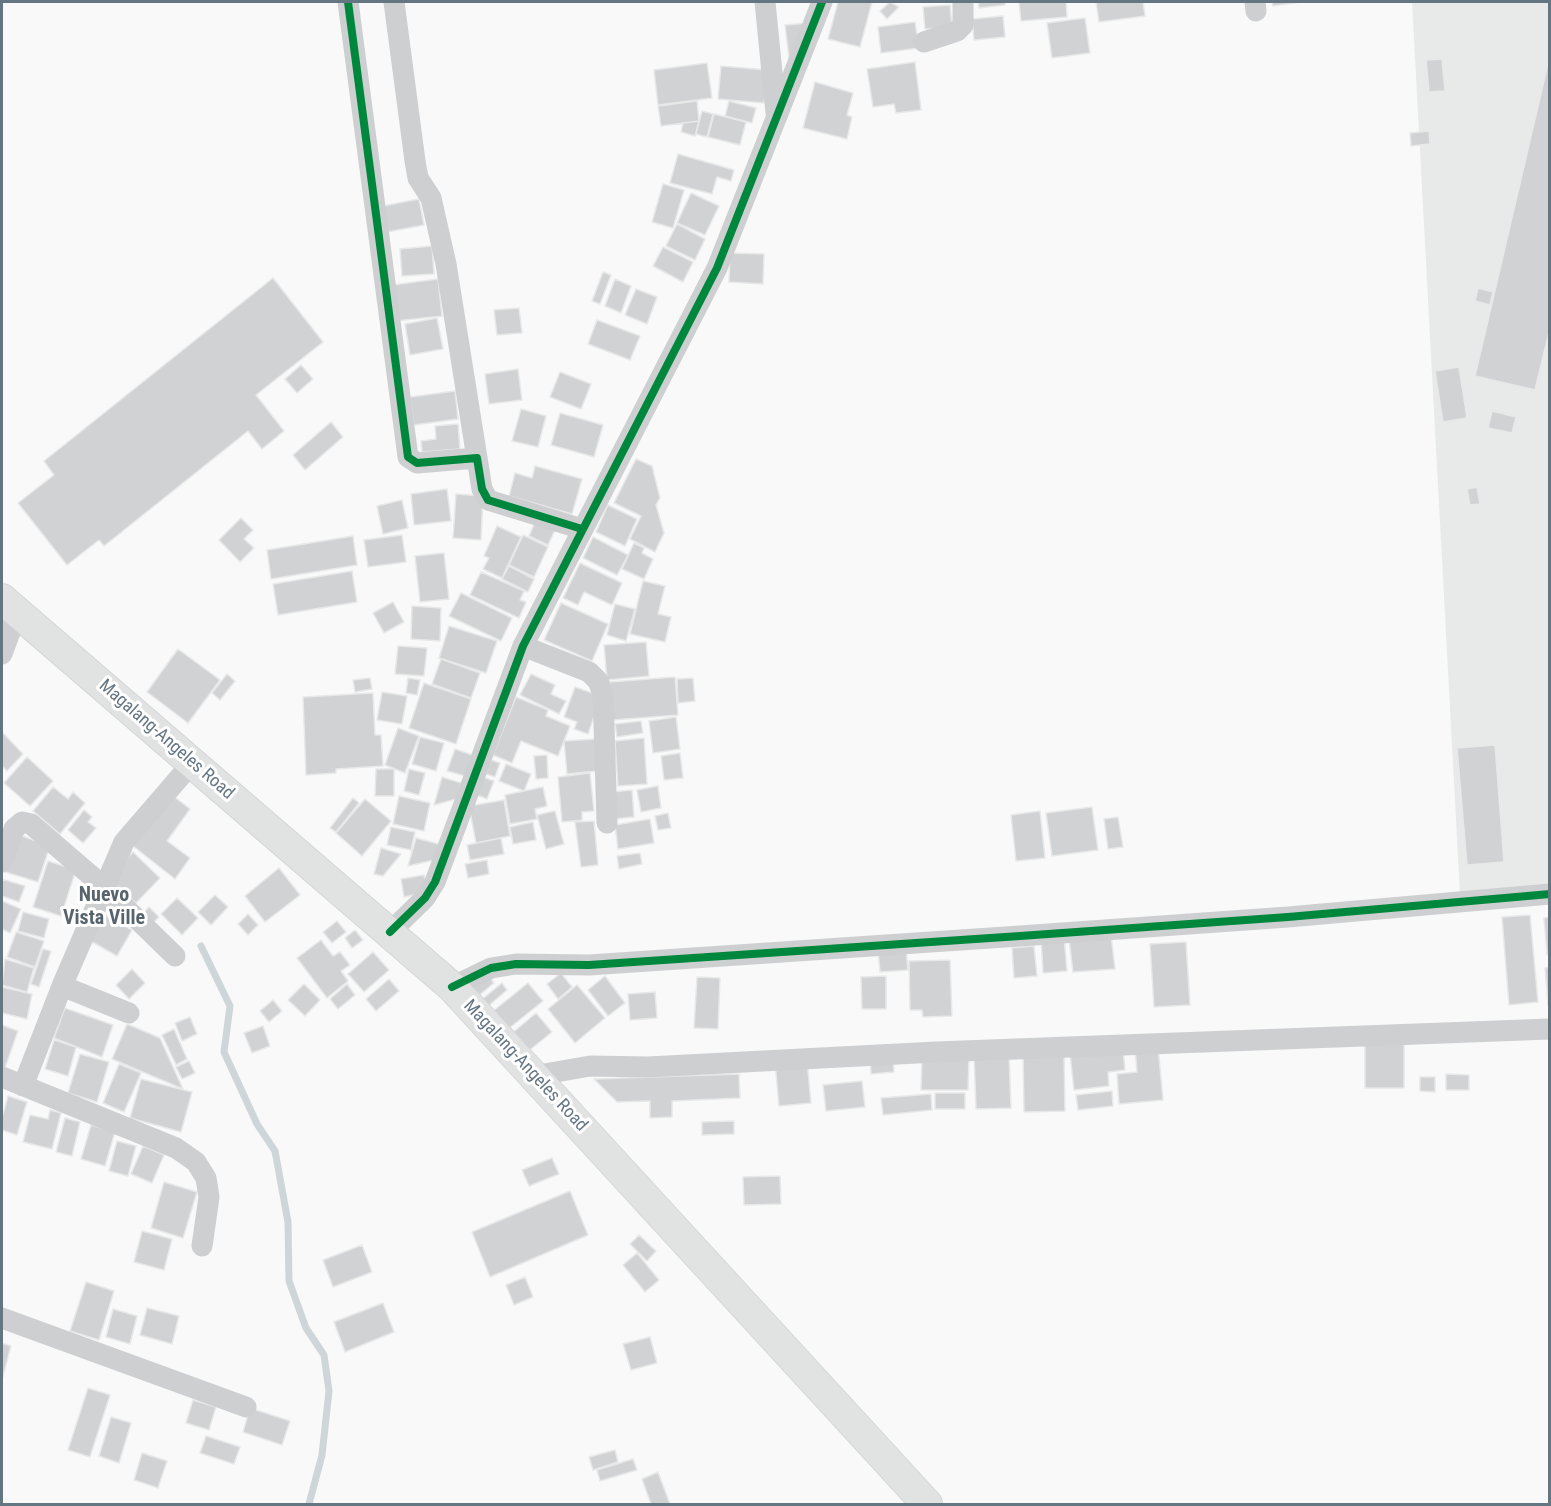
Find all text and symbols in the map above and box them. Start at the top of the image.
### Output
street label: Magalang-Angeles Road [94,675,238,805]
district label: Nuevo Vista Ville [63,884,145,931]
street label: Magalang-Angeles Road [458,996,592,1136]

